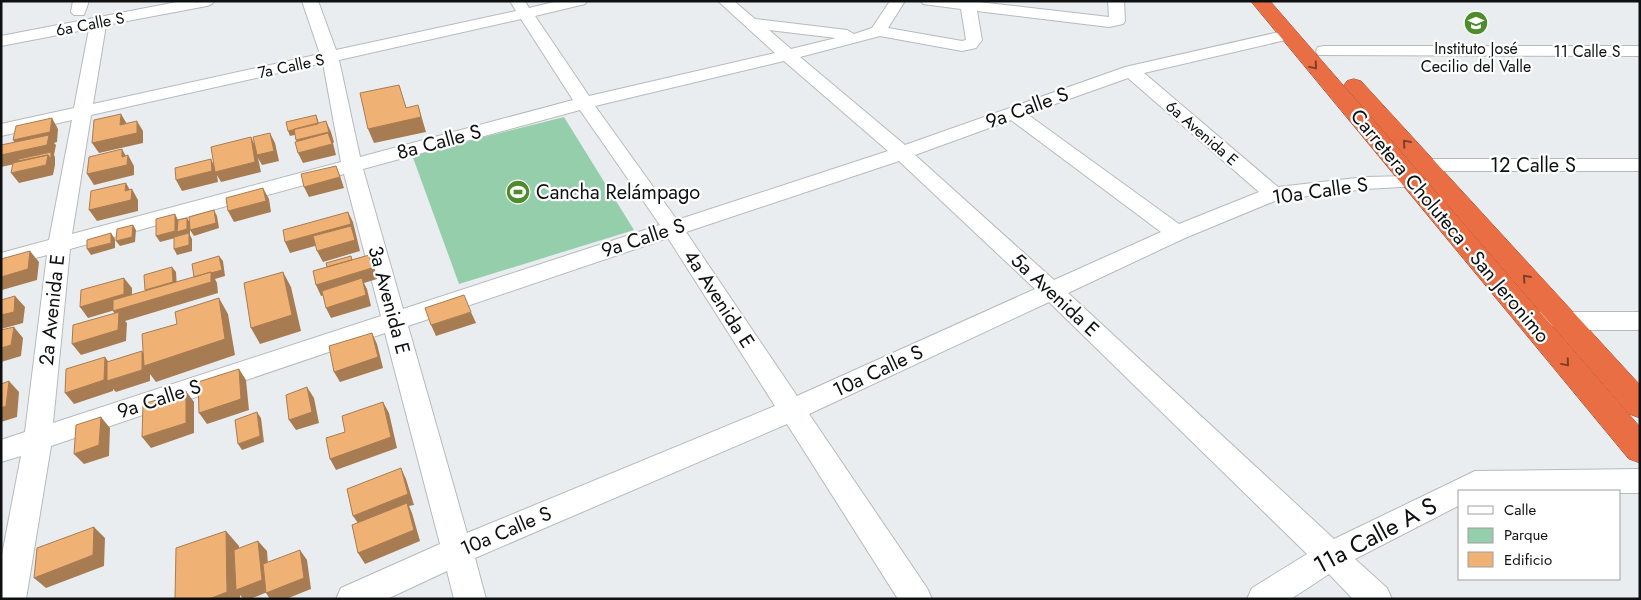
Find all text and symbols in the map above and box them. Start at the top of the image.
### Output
street label: 6a Calle S [54,6,127,42]
school or university icon: Instituto José Cecilio del Valle [1463,10,1489,36]
place label: Instituto José Cecilio del Valle [1421,37,1531,78]
street label: 11 Calle S [1553,40,1621,63]
street label: 7a Calle S [256,48,326,84]
one-way arrow [1308,60,1317,69]
street label: 9a Calle S [981,80,1073,136]
street label: 6a Avenida E [1161,95,1243,171]
street label: Carretera Choluteca - San Jeronimo [1343,103,1557,349]
street label: 8a Calle S [394,117,484,167]
one-way arrow [1402,139,1411,148]
street label: 12 Calle S [1490,151,1576,180]
street label: 10a Calle S [1270,170,1370,212]
place label: Cancha Relámpago [536,178,700,207]
sports icon: Cancha Relámpago [505,179,531,205]
street label: 9a Calle S [597,211,689,265]
street label: 3a Avenida E [361,243,417,357]
street label: 4a Avenida E [676,244,762,354]
street label: 5a Avenida E [1004,246,1106,344]
street label: 2a Avenida E [32,253,72,367]
one-way arrow [1523,275,1532,284]
street label: 10a Calle S [828,337,928,405]
one-way arrow [1560,357,1569,366]
street label: 9a Calle S [113,372,205,426]
street label: 11a Calle A S [1307,488,1443,582]
legend [1458,490,1621,580]
street label: 10a Calle S [456,499,556,563]
text: Calle [1504,499,1536,521]
text: Parque [1504,524,1548,546]
text: Edificio [1504,549,1552,571]

